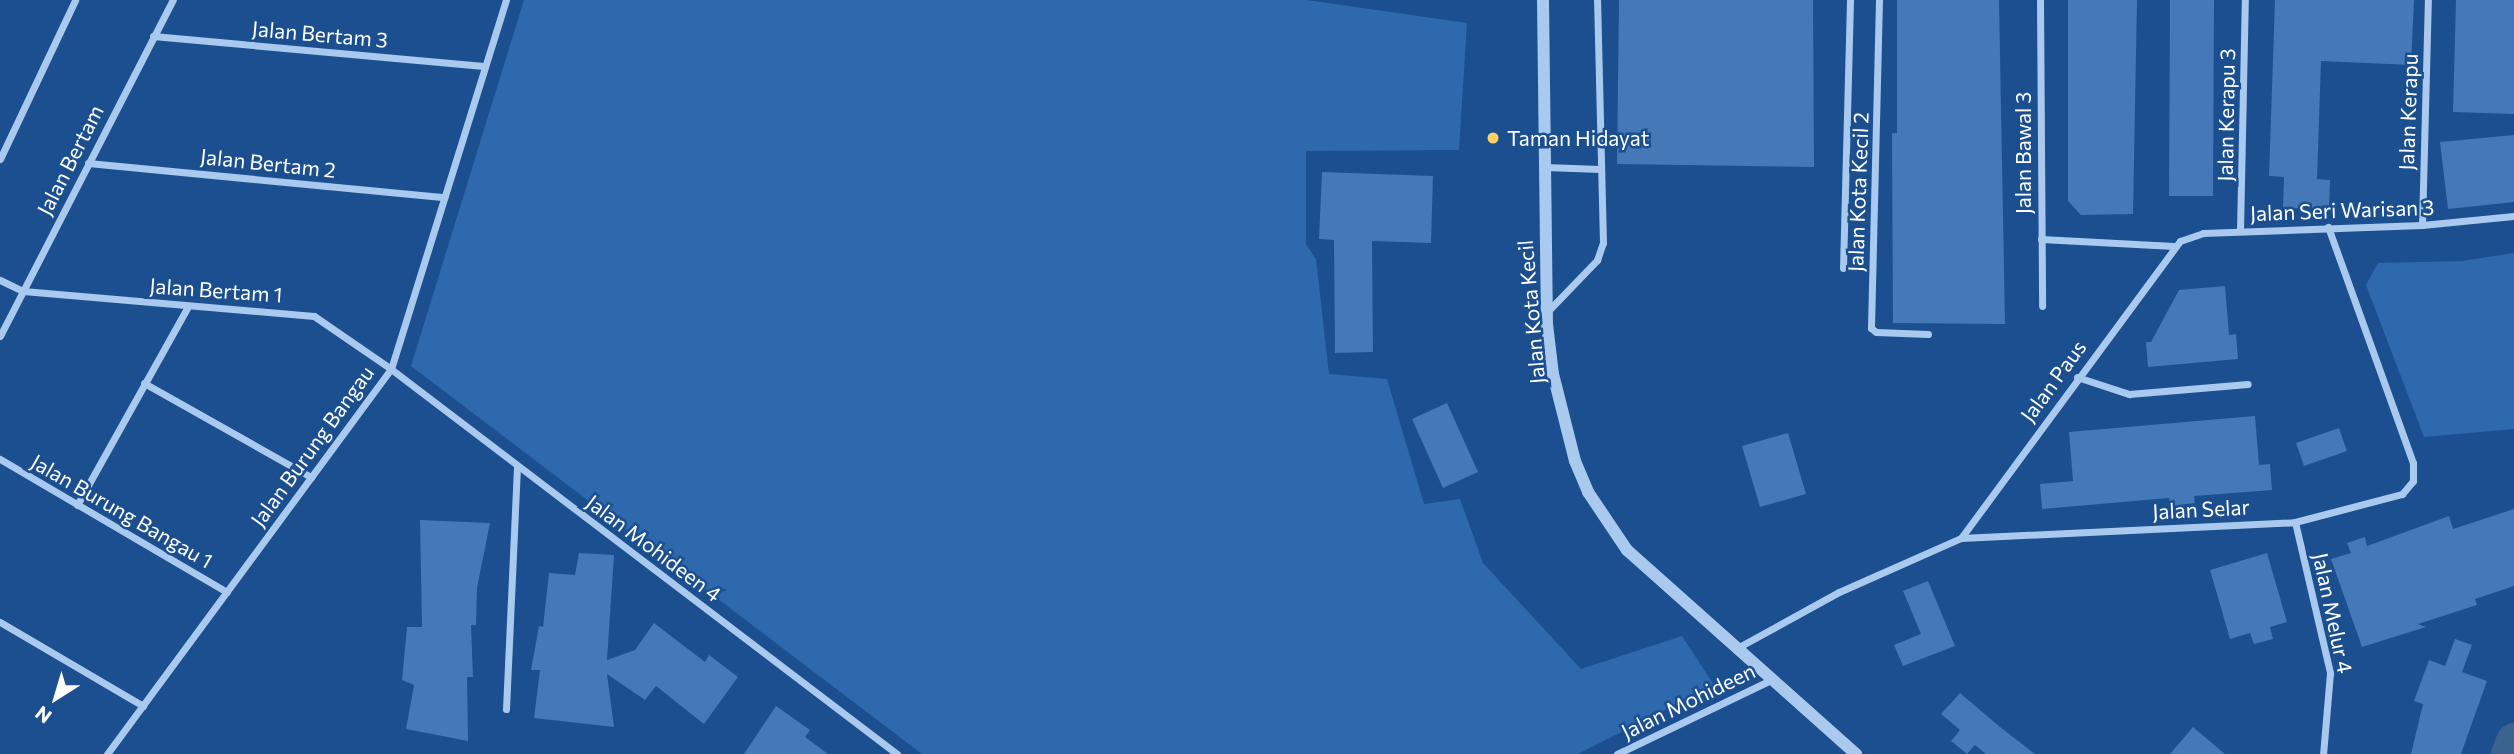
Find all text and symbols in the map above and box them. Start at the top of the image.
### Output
street label: Jalan Bertam 3 [251,16,389,52]
street label: Jalan Kerapu 3 [2212,48,2240,182]
street label: Jalan Kerapu [2393,53,2423,171]
street label: Jalan Bawal 3 [2010,92,2036,214]
street label: Jalan Bertam [31,101,109,219]
street label: Jalan Kota Kecil 2 [1843,112,1873,272]
place label: Taman Hidayat [1507,125,1649,151]
marker: Taman Hidayat [1485,130,1501,146]
street label: Jalan Bertam 2 [199,143,337,183]
street label: Jalan Seri Warisan 3 [2249,194,2435,226]
street label: Jalan Kota Kecil [1512,239,1550,385]
street label: Jalan Bertam 1 [149,273,283,307]
street label: Jalan Paus [2015,335,2091,427]
street label: Jalan Burung Bangau [245,361,379,531]
street label: Jalan Burung Bangau 1 [27,449,217,573]
street label: Jalan Mohideen 4 [582,489,726,607]
street label: Jalan Selar [2152,494,2250,524]
street label: Jalan Melur 4 [2308,550,2358,676]
street label: Jalan Mohideen [1617,658,1759,744]
north arrow [21,663,91,733]
text: N [30,702,56,729]

